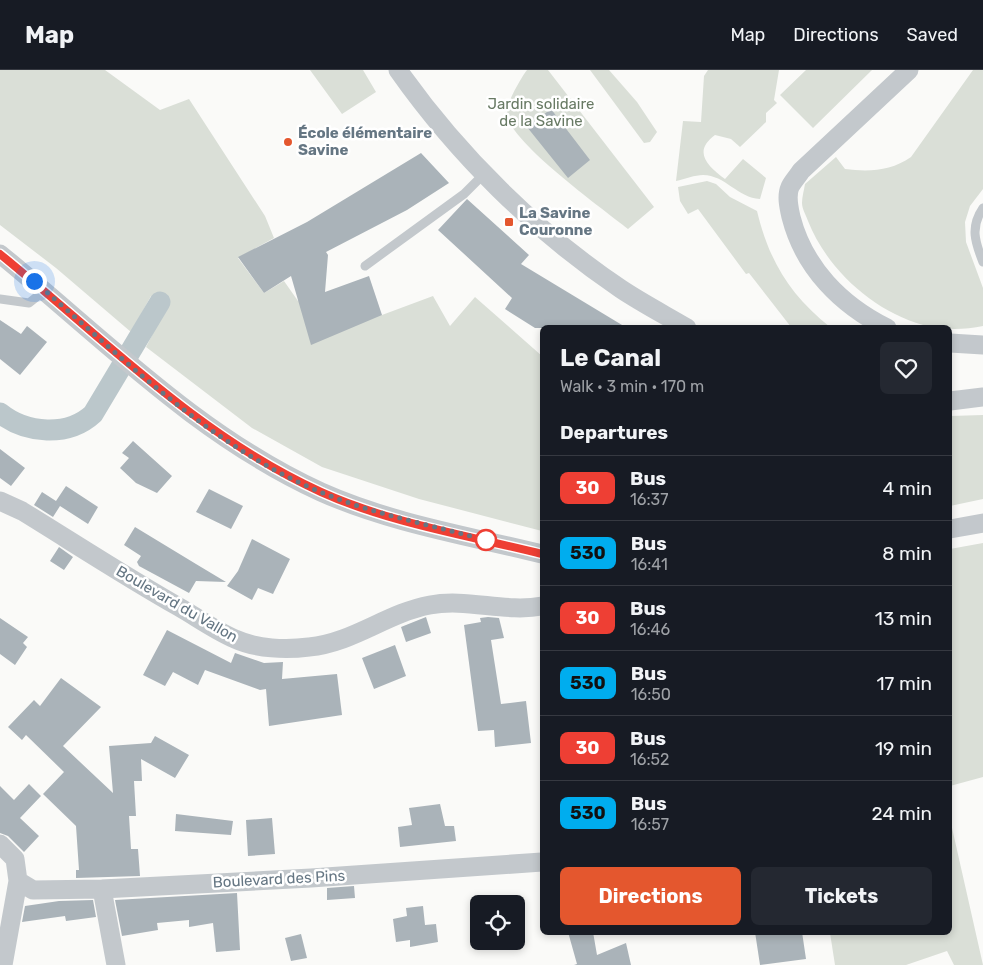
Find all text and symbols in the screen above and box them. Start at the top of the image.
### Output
text: Map [25,21,74,49]
text: Map [730,24,765,46]
text: Directions [793,24,879,46]
text: Saved [907,24,958,46]
park label: Jardin solidaire de la Savine [488,95,594,130]
place label: École élémentaire Savine [298,124,432,159]
marker: École élémentaire Savine [282,136,294,148]
place label: La Savine Couronne [519,204,593,239]
marker: La Savine Couronne [503,216,515,228]
your location [22,269,47,294]
button: heart [880,342,932,394]
text: Le Canal [560,344,661,372]
text: Walk · 3 min · 170 m [560,377,704,396]
text: Departures [560,421,668,444]
text: Bus [630,467,666,490]
text: 30 [575,477,600,499]
text: 4 min [883,477,932,500]
text: 16:37 [630,490,668,509]
unlabelled marker [475,529,497,551]
text: Bus [631,532,667,555]
text: 530 [570,542,606,564]
text: 8 min [882,542,932,565]
text: 16:41 [631,555,668,574]
street label: Boulevard du Vallon [113,562,241,646]
text: Bus [630,597,666,620]
text: 30 [575,607,600,629]
text: 13 min [875,607,932,630]
text: 16:46 [630,620,670,639]
text: Bus [631,662,667,685]
text: 530 [570,672,606,694]
text: 17 min [876,672,932,695]
text: 16:50 [631,685,671,704]
text: Bus [630,727,666,750]
text: 30 [575,737,600,759]
text: 19 min [875,737,932,760]
text: 16:52 [630,750,670,769]
text: Bus [631,792,667,815]
text: 530 [570,802,606,824]
text: 24 min [872,802,932,825]
text: 16:57 [631,815,669,834]
street label: Boulevard des Pins [212,867,346,891]
button: Directions [560,867,741,925]
button: Tickets [751,867,932,925]
map controls [470,895,525,950]
button: locate [470,895,525,950]

